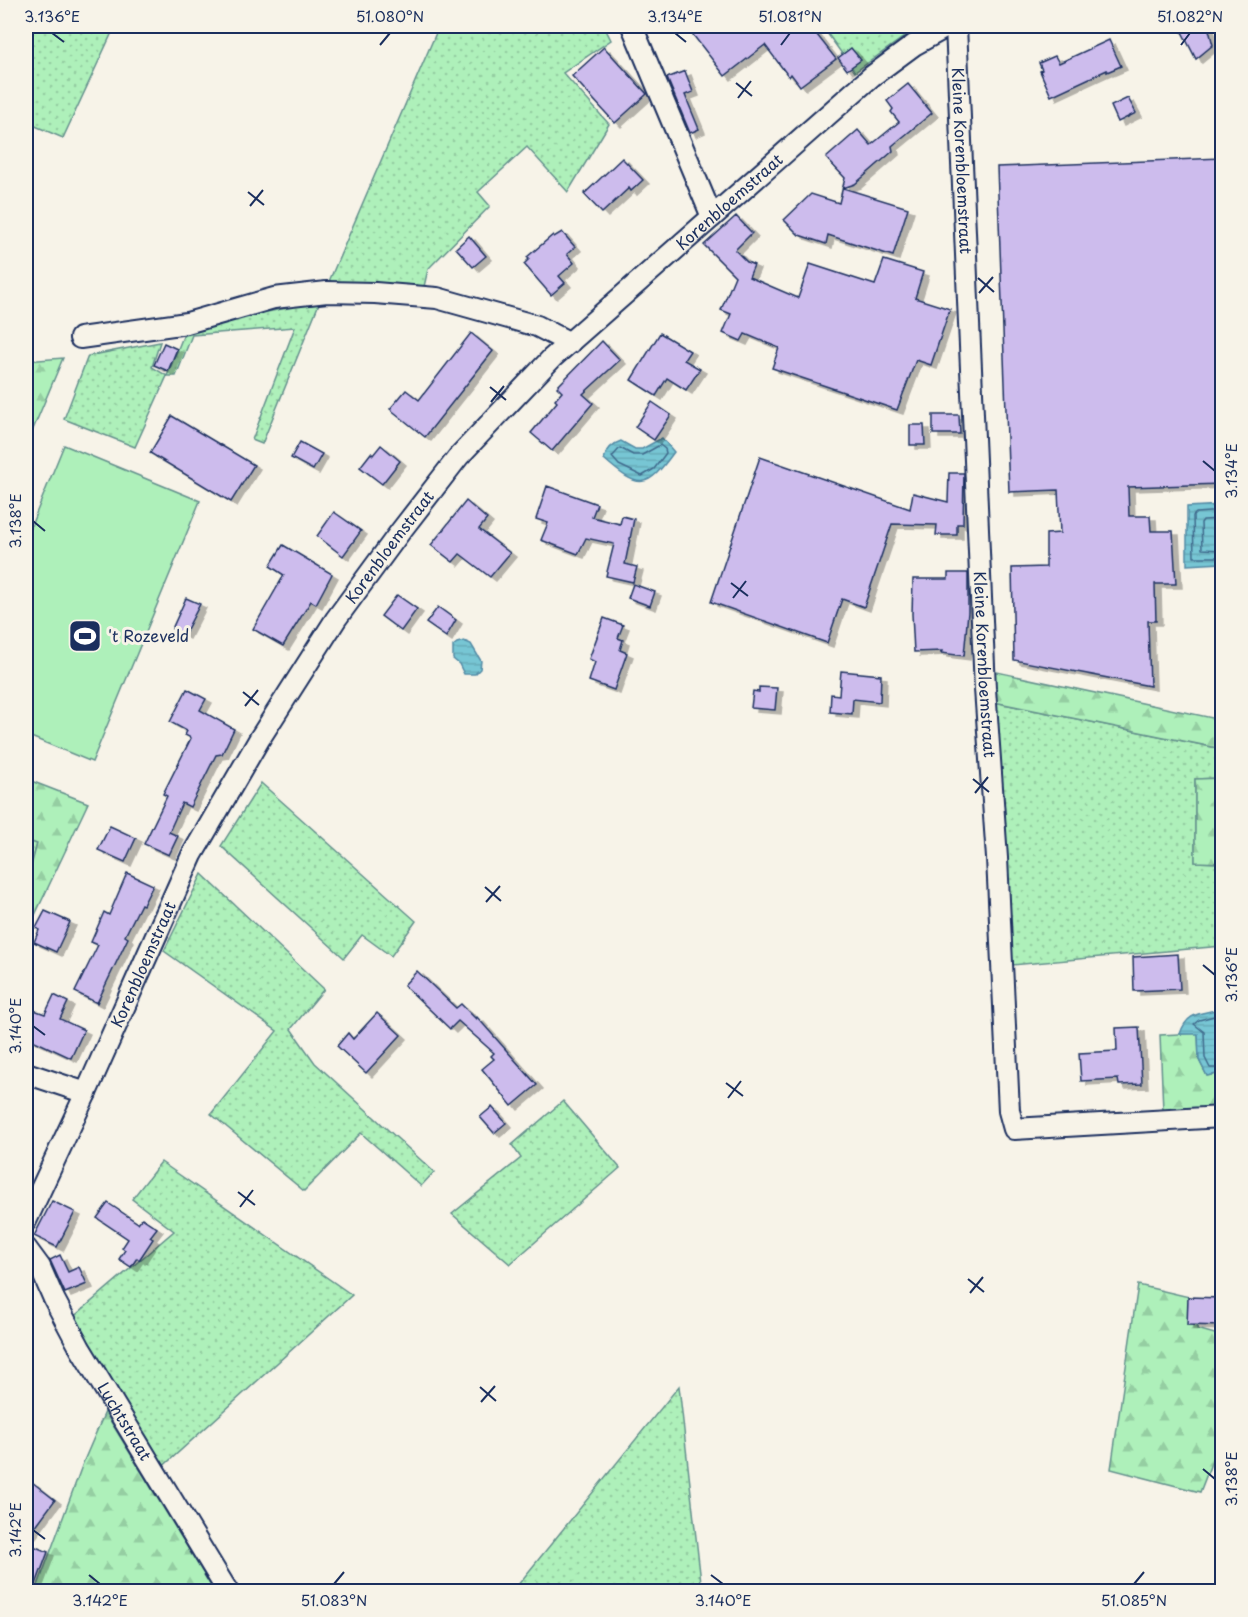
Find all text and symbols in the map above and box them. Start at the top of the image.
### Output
text: 3.136°E [24,4,80,27]
text: 51.080°N [356,4,424,27]
text: 3.134°E [647,4,703,27]
text: 51.081°N [758,4,822,27]
text: 51.082°N [1157,4,1223,27]
street label: Kleine Korenbloemstraat [947,67,979,255]
street label: Korenbloemstraat [670,147,788,255]
text: 3.134°E [1219,443,1242,499]
street label: Korenbloemstraat [338,485,439,608]
text: 3.138°E [3,493,26,549]
street label: Kleine Korenbloemstraat [969,571,1003,759]
sports icon: 't Rozeveld [67,618,103,654]
place label: 't Rozeveld [108,623,189,647]
street label: Korenbloemstraat [104,897,181,1031]
text: 3.136°E [1219,947,1242,1003]
text: 3.140°E [3,998,26,1054]
street label: Luchtstraat [92,1377,159,1465]
text: 3.138°E [1219,1451,1242,1507]
text: 3.142°E [3,1502,26,1558]
text: 3.142°E [72,1588,128,1611]
text: 51.083°N [301,1588,367,1611]
text: 3.140°E [695,1588,751,1611]
text: 51.085°N [1101,1588,1167,1611]

